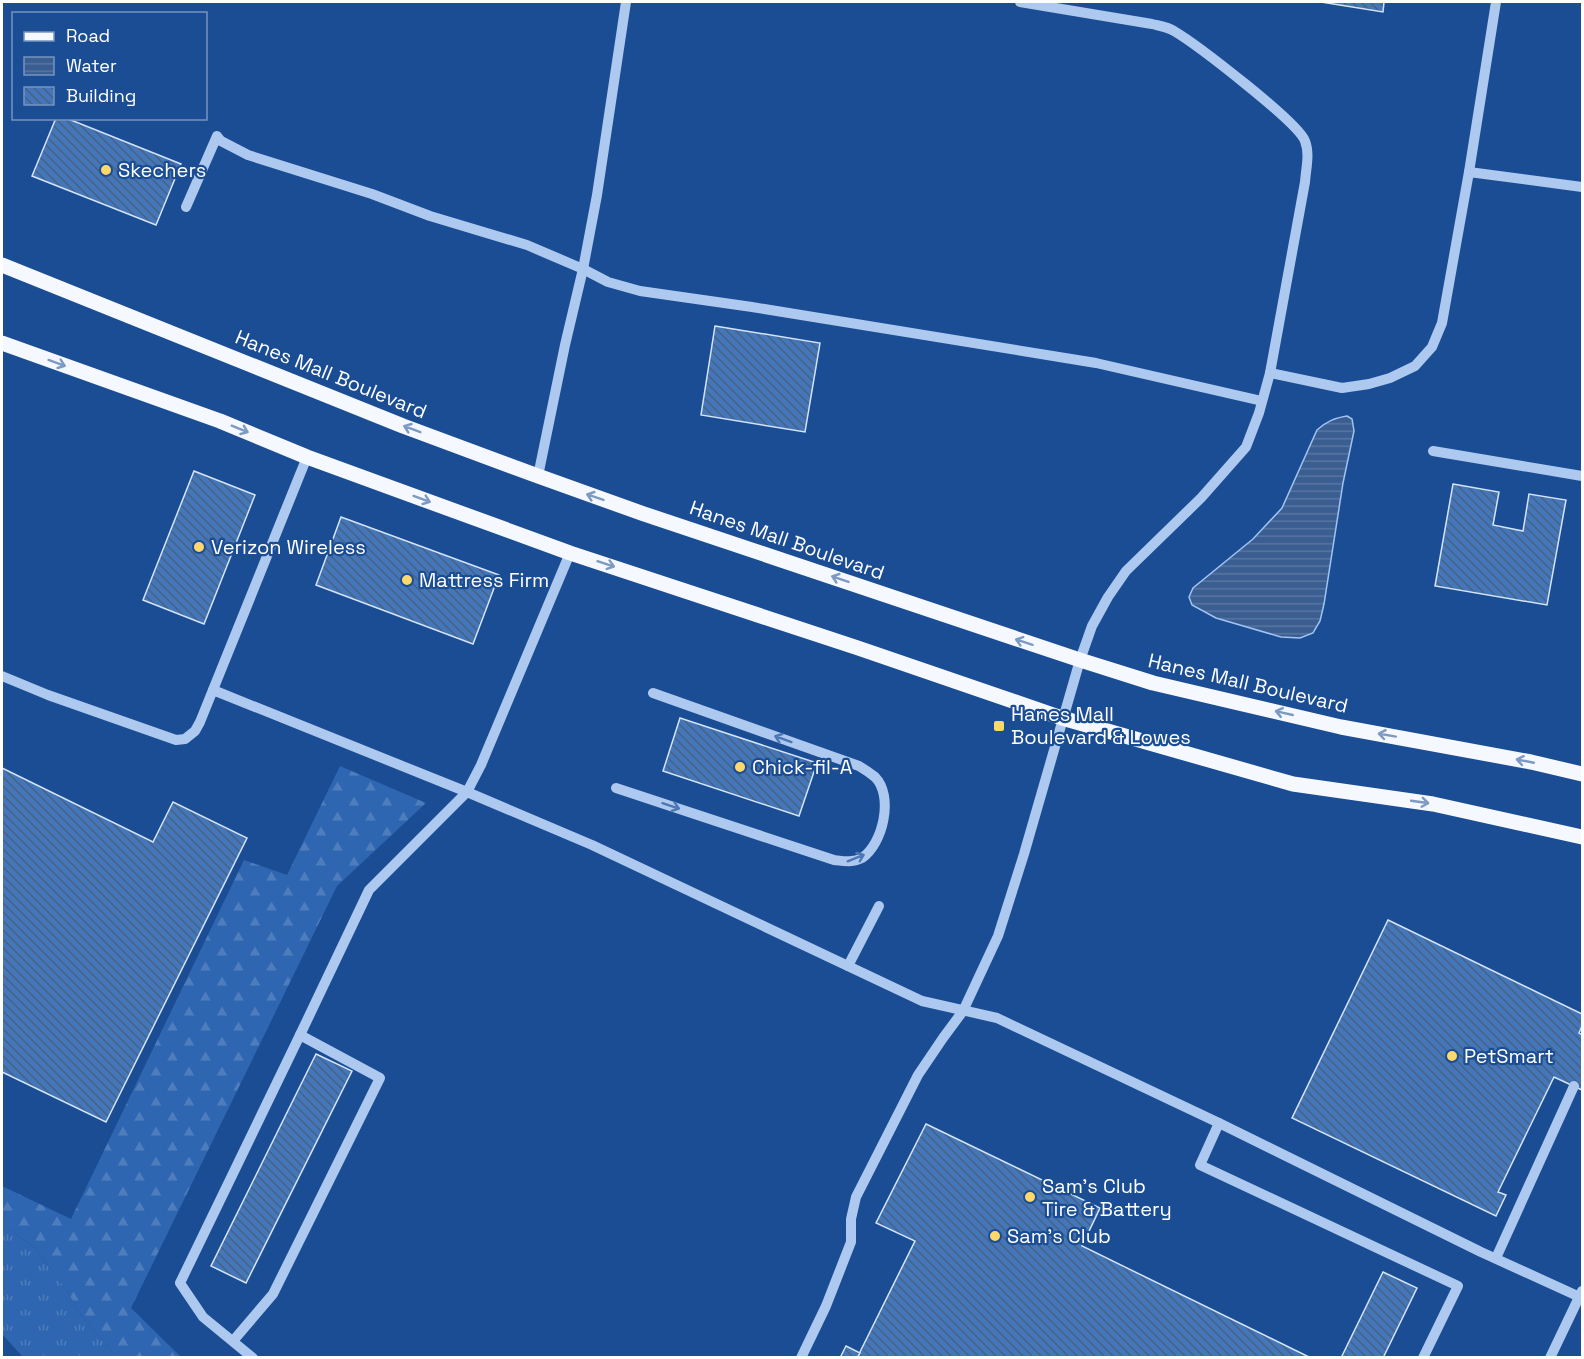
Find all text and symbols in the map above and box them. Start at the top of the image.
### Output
legend [12,12,207,120]
text: Road [66,24,110,47]
text: Water [66,54,117,77]
text: Building [66,84,136,107]
place label: Skechers [118,157,206,183]
marker: Skechers [99,163,113,177]
street label: Hanes Mall Boulevard [231,324,431,424]
one-way arrow [47,358,66,369]
one-way arrow [403,423,422,434]
one-way arrow [230,424,249,435]
one-way arrow [586,490,605,501]
one-way arrow [412,494,431,505]
street label: Hanes Mall Boulevard [686,494,888,586]
place label: Verizon Wireless [211,534,366,560]
marker: Verizon Wireless [192,540,206,554]
one-way arrow [596,560,615,571]
place label: Mattress Firm [419,567,549,593]
marker: Mattress Firm [400,573,414,587]
one-way arrow [831,573,849,584]
one-way arrow [1015,636,1034,647]
street label: Hanes Mall Boulevard [1146,647,1350,719]
place label: Hanes Mall Boulevard & Lowes [1011,701,1191,750]
one-way arrow [1274,707,1293,719]
marker: Hanes Mall Boulevard & Lowes [992,719,1006,733]
one-way arrow [1378,729,1398,740]
one-way arrow [774,732,793,743]
place label: Chick-fil-A [752,754,853,780]
one-way arrow [1516,755,1536,766]
marker: Chick-fil-A [733,760,747,774]
one-way arrow [1410,796,1430,807]
one-way arrow [661,801,680,812]
one-way arrow [847,852,865,863]
place label: PetSmart [1464,1043,1554,1069]
marker: PetSmart [1445,1049,1459,1063]
place label: Sam's Club Tire & Battery [1042,1173,1172,1222]
marker: Sam's Club Tire & Battery [1023,1190,1037,1204]
place label: Sam's Club [1007,1223,1111,1249]
marker: Sam's Club [988,1229,1002,1243]

